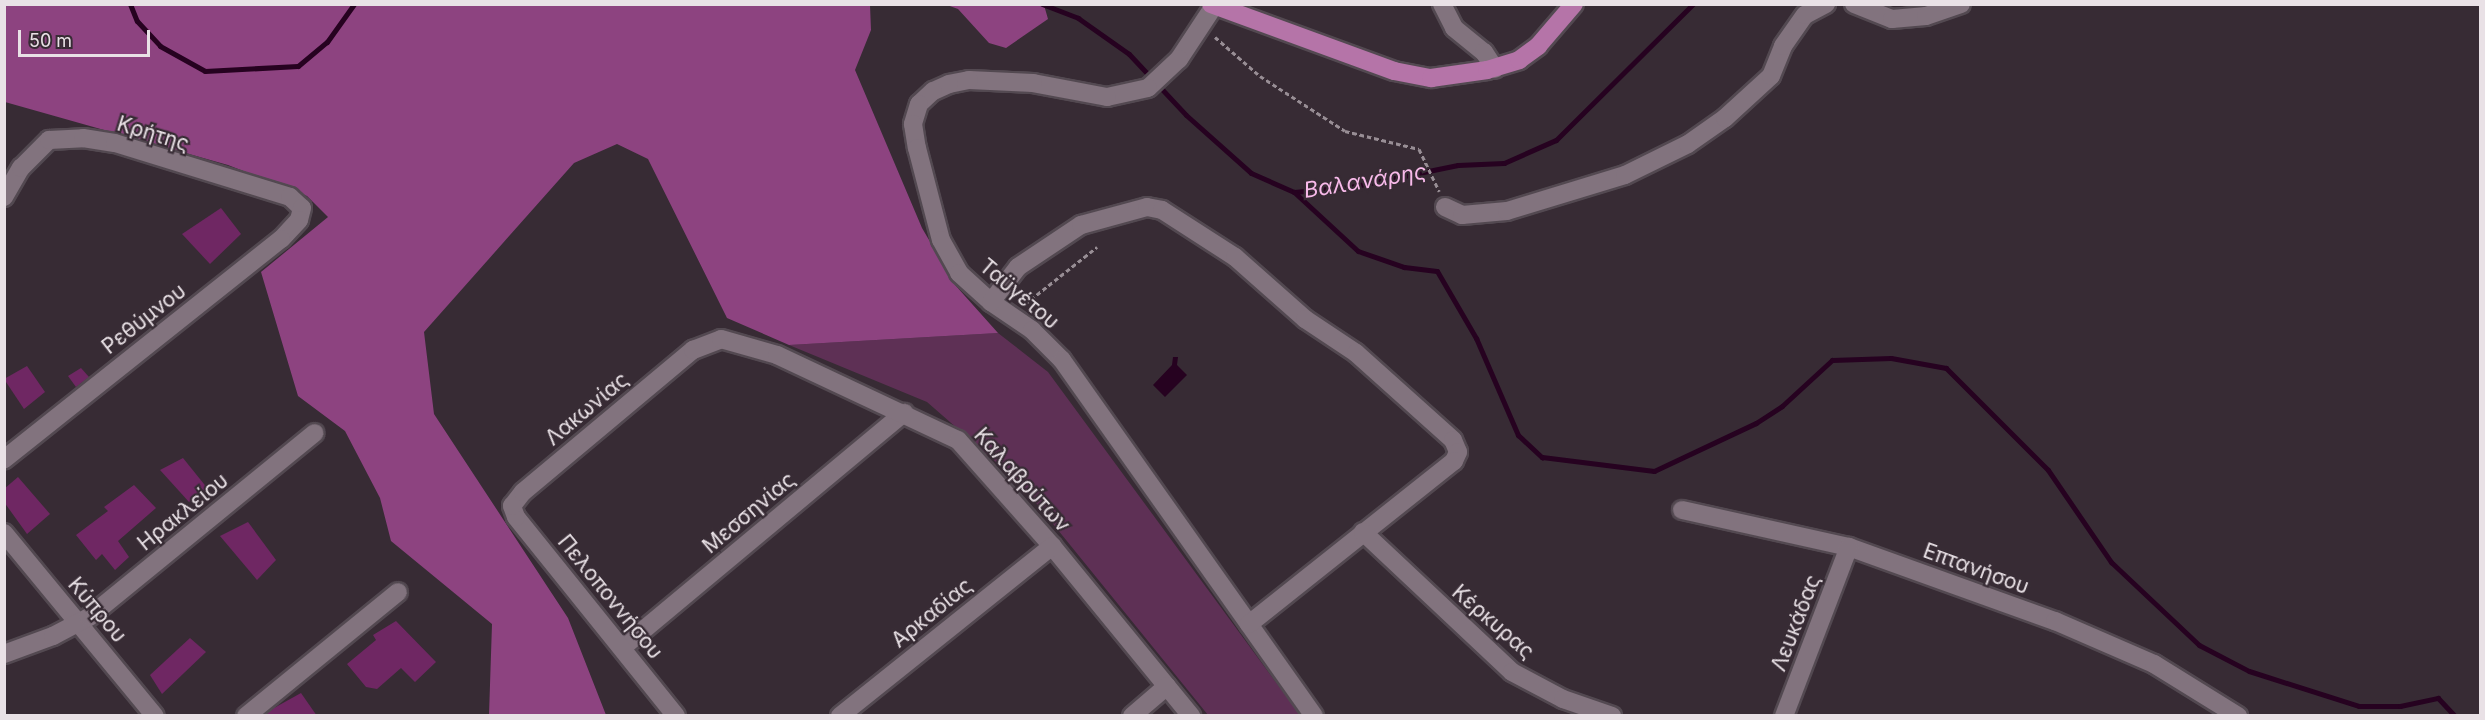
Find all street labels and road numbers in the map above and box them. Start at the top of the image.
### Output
street label: Κρήτης [114,111,192,157]
street label: Ταϋγέτου [974,254,1064,334]
street label: Ρεθύμνου [97,278,191,360]
street label: Λακωνίας [540,367,634,451]
street label: Καλαβρύτων [969,423,1075,537]
street label: Μεσσηνίας [698,467,800,559]
street label: Ηρακλείου [133,468,233,556]
street label: Πελοποννήσου [552,530,668,664]
street label: Επτανήσου [1920,538,2032,600]
street label: Λευκάδας [1766,571,1826,675]
street label: Κύπρου [63,572,131,648]
street label: Αρκαδίας [887,573,977,653]
street label: Κέρκυρας [1447,580,1539,664]

